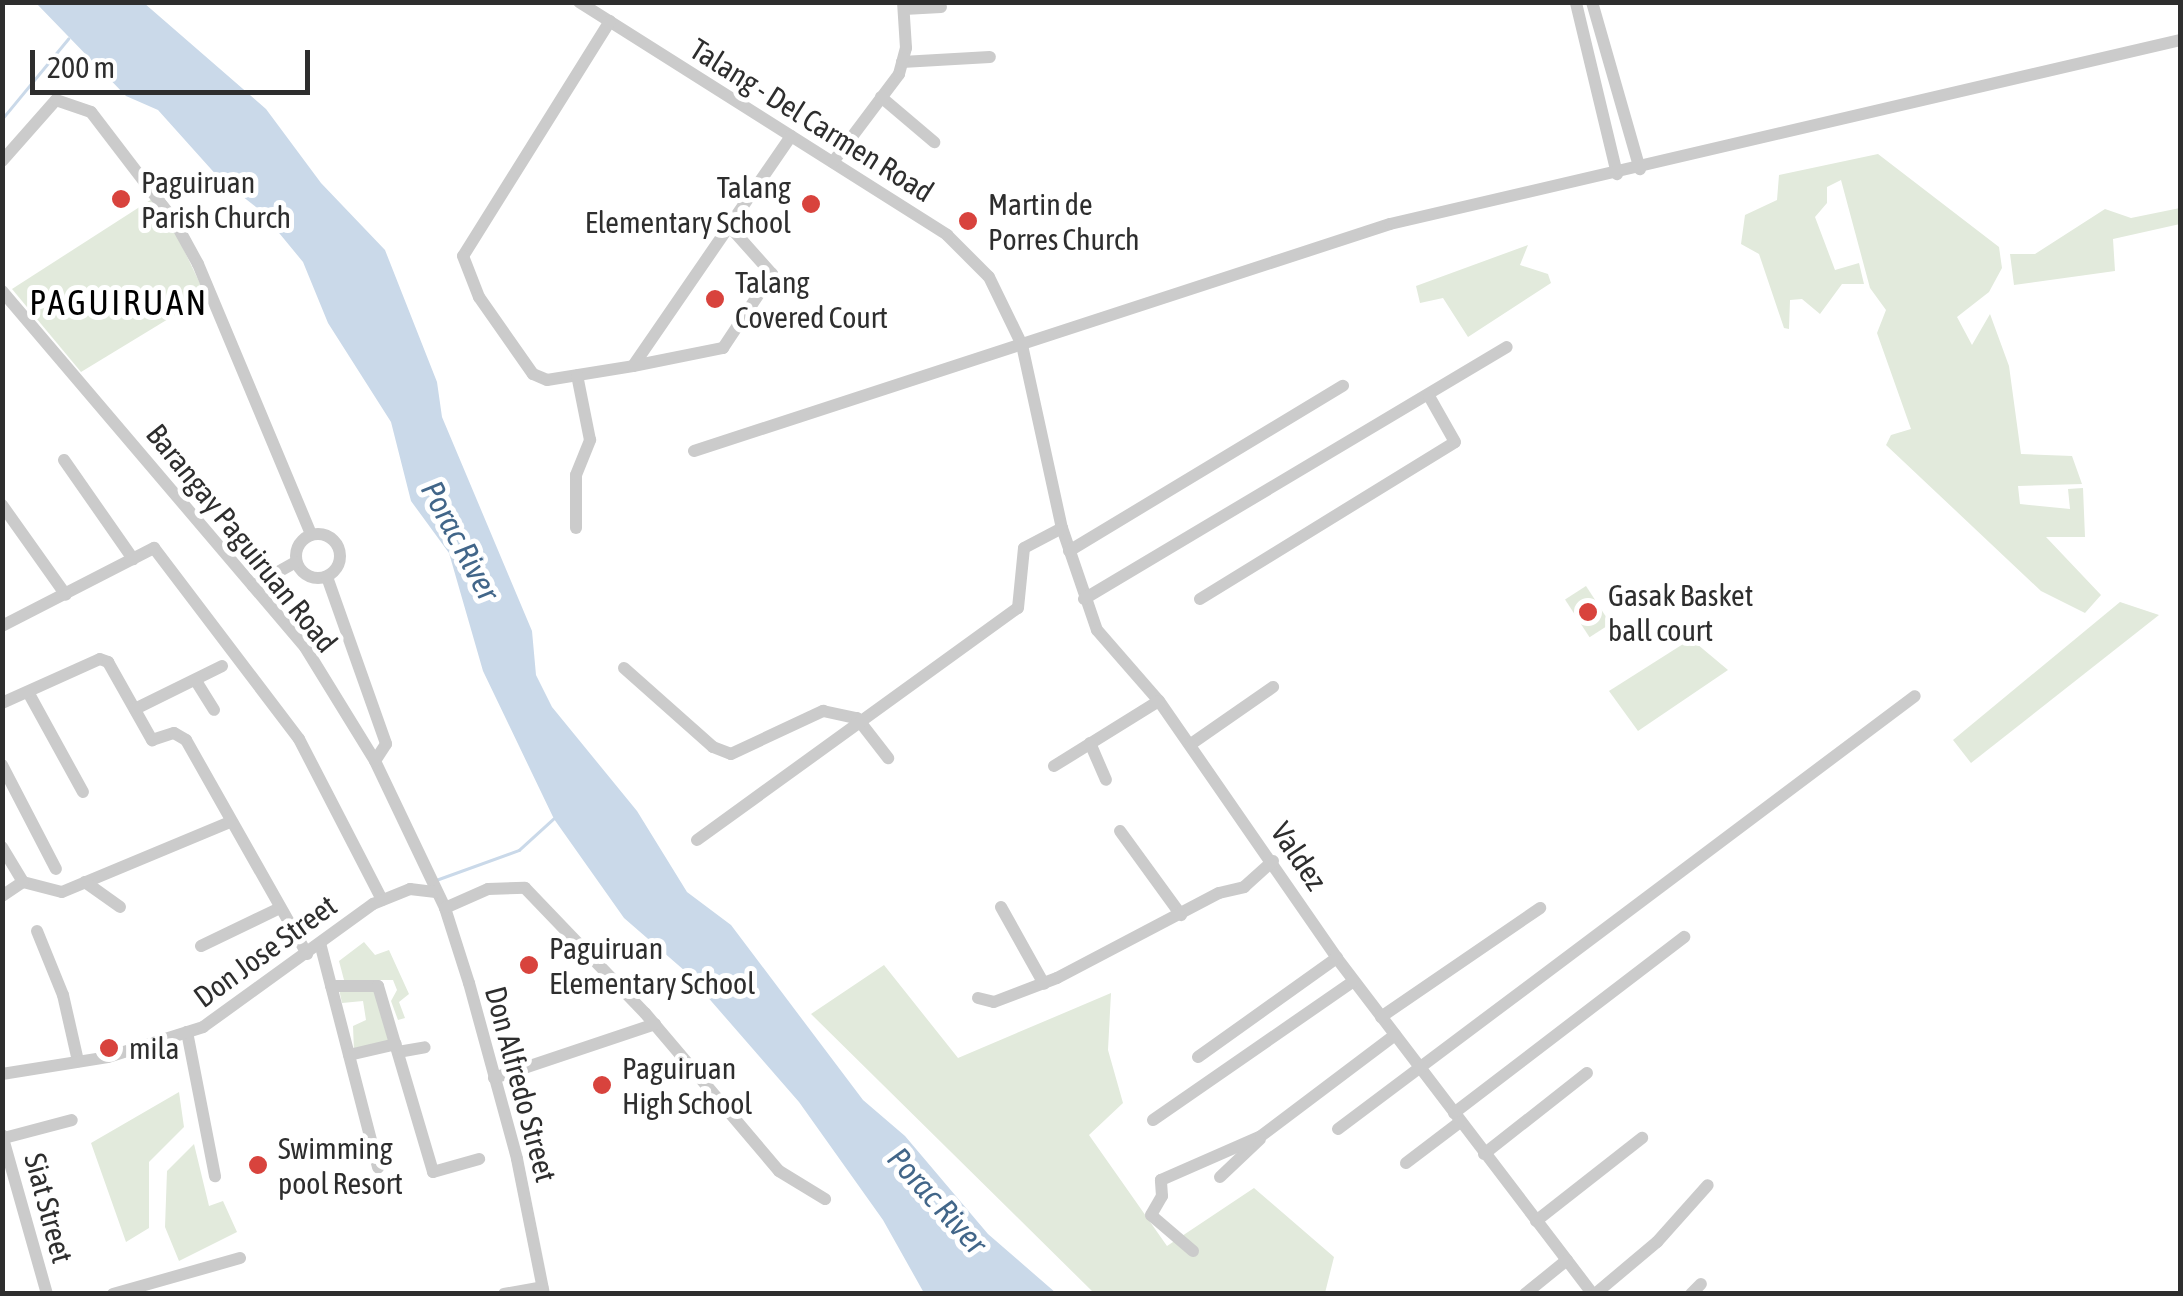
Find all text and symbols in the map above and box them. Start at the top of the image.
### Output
scale bar [35,30,315,92]
street label: Talang - Del Carmen Road [684,31,940,209]
text: 200 m [47,50,115,84]
place label: Paguiruan Parish Church [141,164,291,234]
place label: Talang Elementary School [585,169,791,240]
place label: Martin de Porres Church [988,186,1140,256]
marker: Paguiruan Parish Church [110,188,132,210]
marker: Talang Elementary School [800,193,822,215]
marker: Martin de Porres Church [957,210,979,232]
place label: Talang Covered Court [735,264,888,334]
district label: PAGUIRUAN [29,281,209,323]
marker: Talang Covered Court [704,288,726,310]
street label: Barangay Paguiruan Road [139,417,345,659]
water label: Porac River [412,475,508,607]
place label: Gasak Basket ball court [1608,577,1753,648]
marker: Gasak Basket ball court [1577,601,1599,623]
street label: Valdez [1263,815,1335,897]
street label: Don Jose Street [187,887,343,1015]
place label: Paguiruan Elementary School [549,930,755,1000]
marker: Paguiruan Elementary School [518,954,540,976]
street label: Don Alfredo Street [478,982,564,1186]
place label: mila [129,1030,179,1066]
marker: mila [98,1037,120,1059]
place label: Paguiruan High School [622,1050,752,1120]
marker: Paguiruan High School [591,1074,613,1096]
place label: Swimming pool Resort [278,1130,403,1200]
water label: Porac River [879,1140,995,1262]
street label: Siat Street [17,1149,81,1267]
marker: Swimming pool Resort [247,1154,269,1176]

